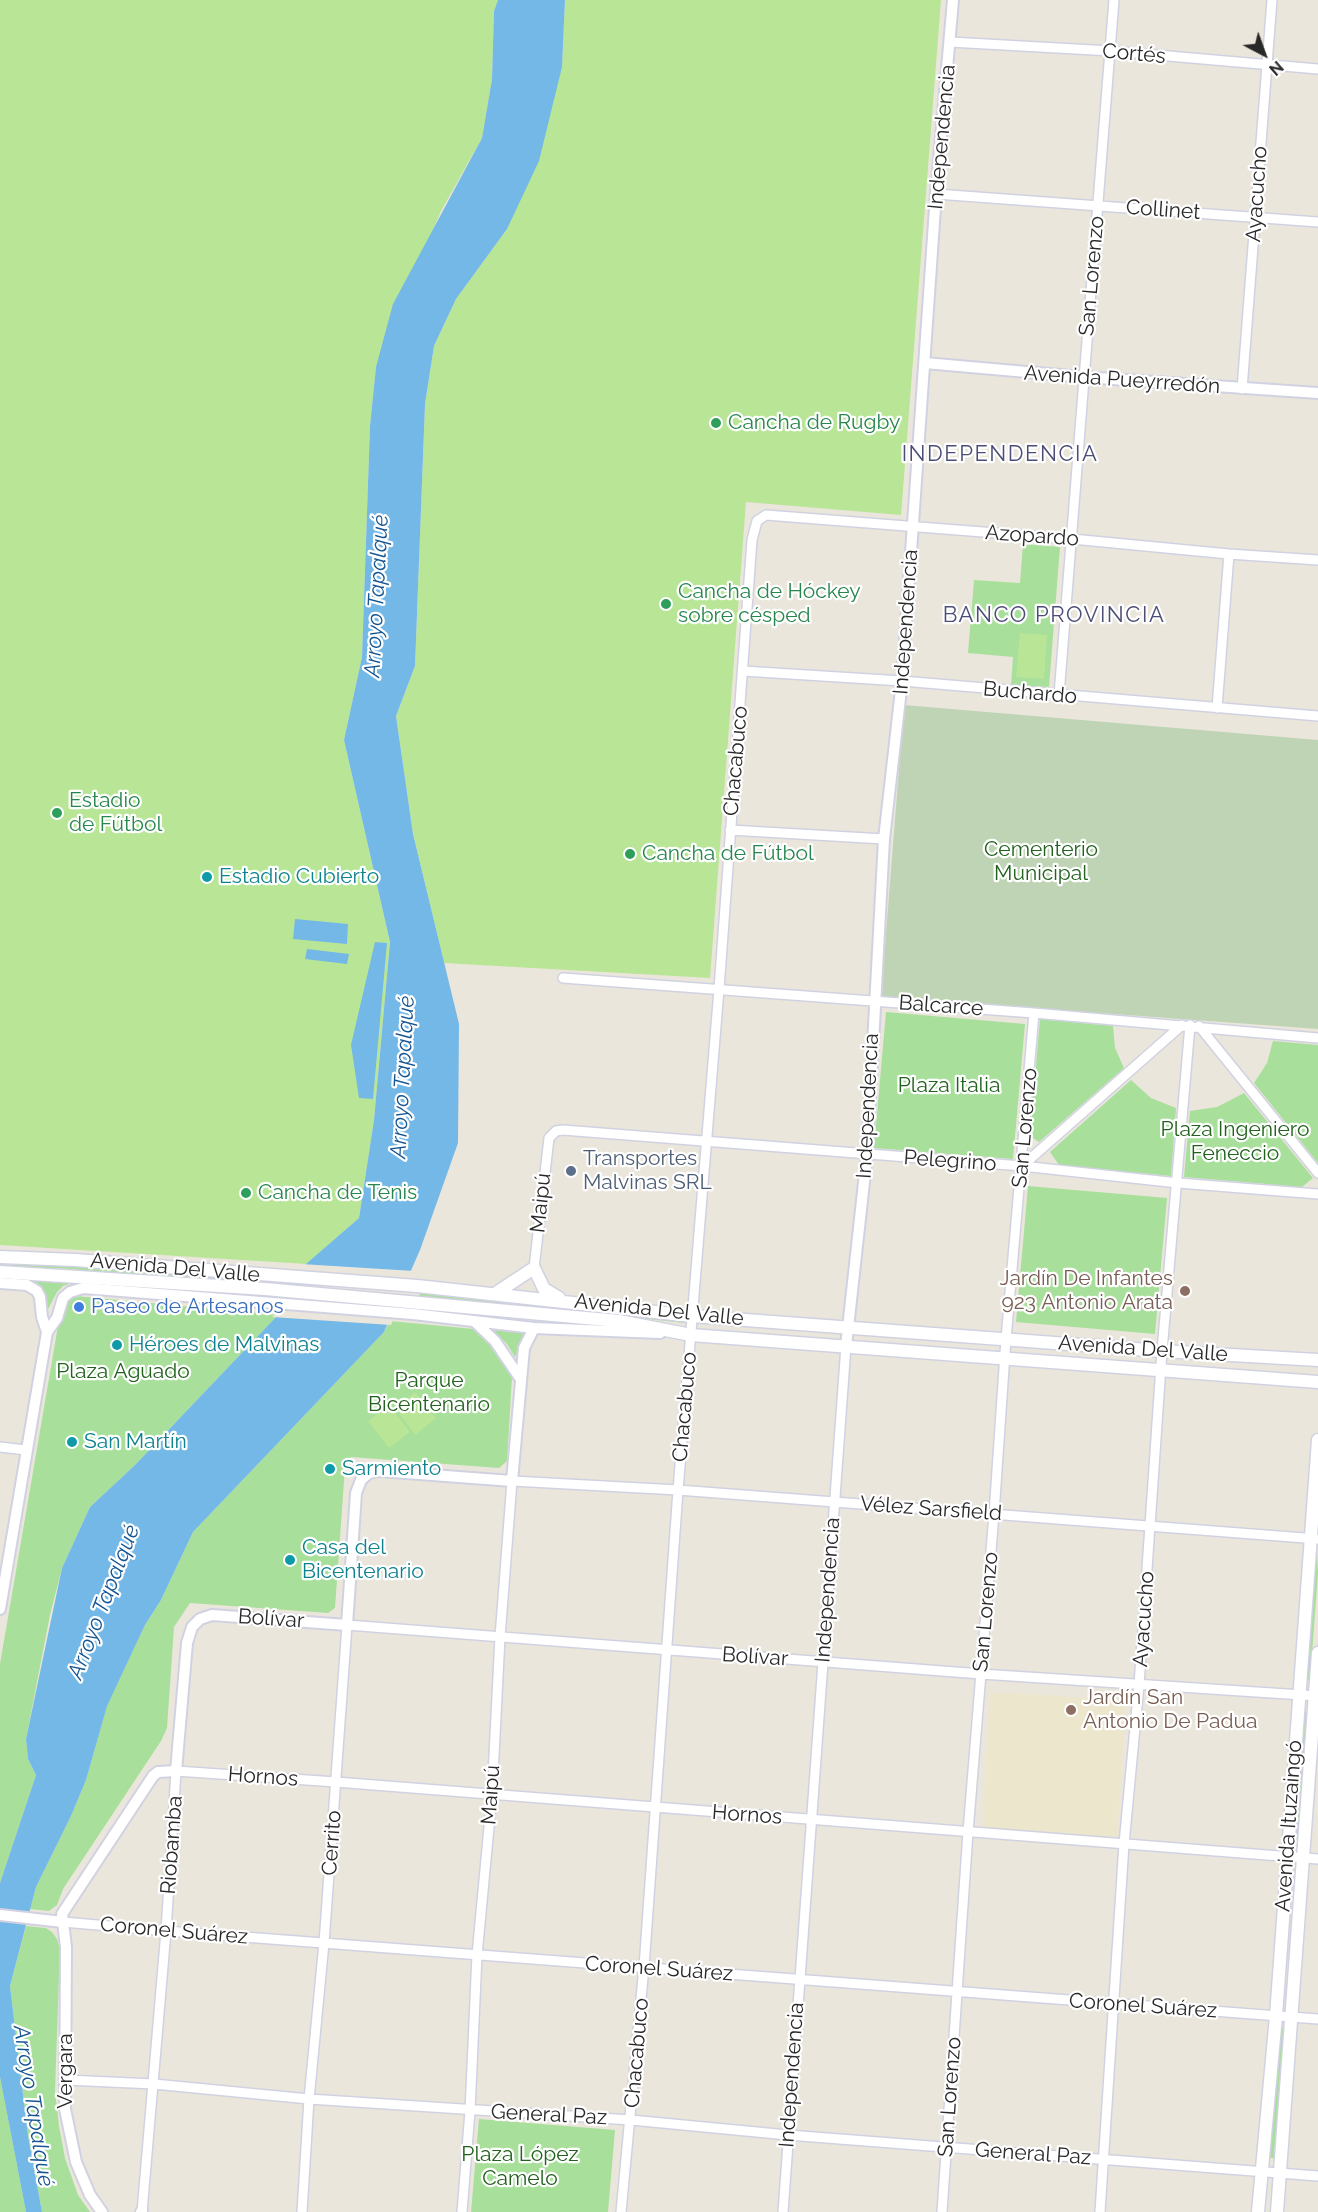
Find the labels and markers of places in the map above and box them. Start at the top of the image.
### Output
place label: Cancha de Rugby [728,410,900,436]
marker: Cancha de Rugby [709,416,723,430]
place label: Cancha de Hóckey sobre césped [678,579,861,629]
marker: Cancha de Hóckey sobre césped [659,597,673,611]
place label: Estadio de Fútbol [69,788,162,838]
marker: Estadio de Fútbol [50,806,64,820]
place label: Cancha de Fútbol [642,841,814,867]
marker: Cancha de Fútbol [623,847,637,861]
place label: Estadio Cubierto [219,864,379,890]
marker: Estadio Cubierto [200,870,214,884]
place label: Transportes Malvinas SRL [583,1146,712,1196]
marker: Transportes Malvinas SRL [564,1164,578,1178]
place label: Cancha de Tenis [258,1180,417,1206]
marker: Cancha de Tenis [239,1186,253,1200]
place label: Jardín De Infantes 923 Antonio Arata [999,1266,1173,1316]
marker: Jardín De Infantes 923 Antonio Arata [1178,1284,1192,1298]
place label: Paseo de Artesanos [91,1294,284,1320]
marker: Paseo de Artesanos [72,1300,86,1314]
place label: Héroes de Malvinas [129,1332,319,1358]
marker: Héroes de Malvinas [110,1338,124,1352]
place label: San Martín [84,1429,187,1455]
marker: San Martín [65,1435,79,1449]
place label: Sarmiento [342,1456,441,1482]
marker: Sarmiento [323,1462,337,1476]
place label: Casa del Bicentenario [302,1535,424,1585]
marker: Casa del Bicentenario [283,1553,297,1567]
place label: Jardín San Antonio De Padua [1083,1685,1257,1735]
marker: Jardín San Antonio De Padua [1064,1703,1078,1717]

